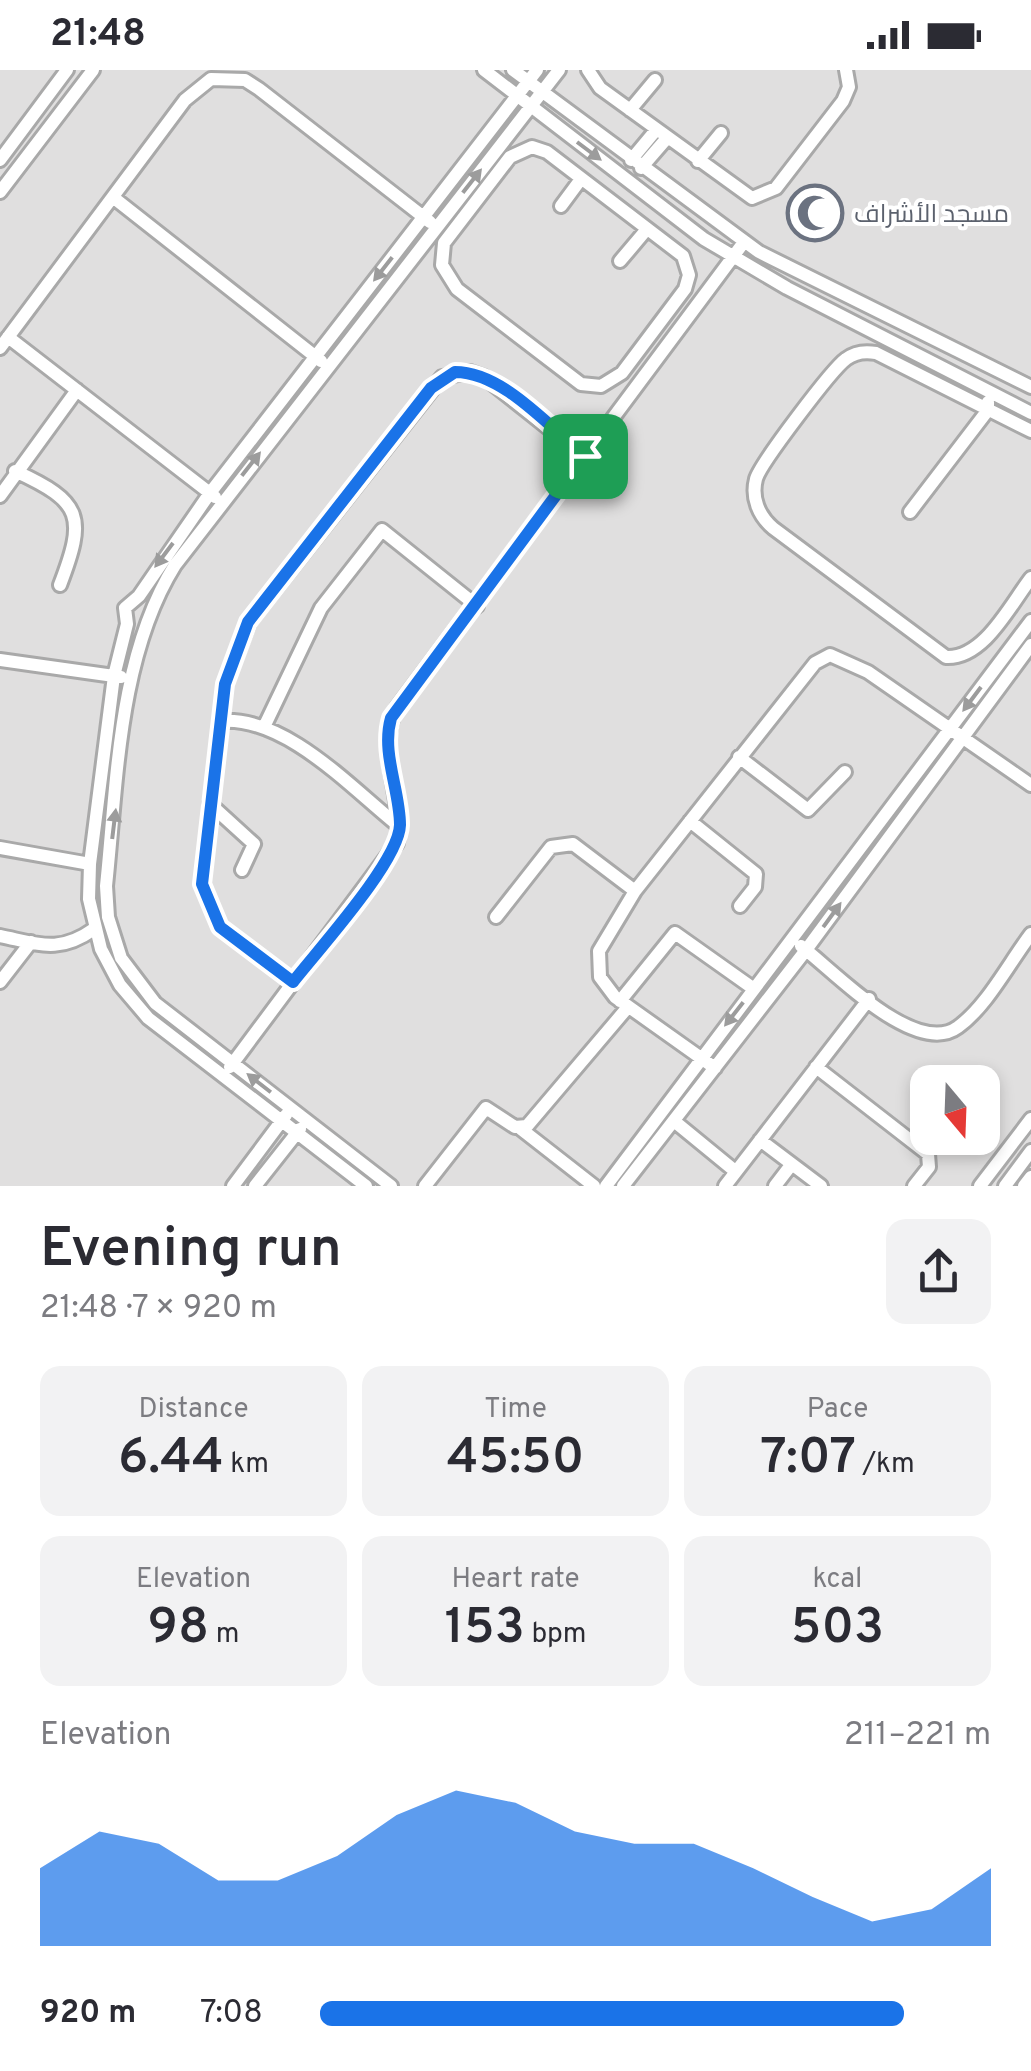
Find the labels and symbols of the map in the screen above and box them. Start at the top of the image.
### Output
one-way arrow [576,140,602,161]
one-way arrow [461,168,482,193]
mosque icon: مسجد الأشراف [785,183,845,243]
place label: مسجد الأشراف [854,200,1009,232]
one-way arrow [373,256,393,282]
pin [543,414,628,499]
one-way arrow [240,452,261,478]
one-way arrow [154,542,174,568]
one-way arrow [962,686,983,712]
one-way arrow [106,807,122,839]
one-way arrow [821,901,841,928]
one-way arrow [724,1001,745,1027]
north arrow [910,1065,1000,1155]
one-way arrow [246,1073,271,1094]

